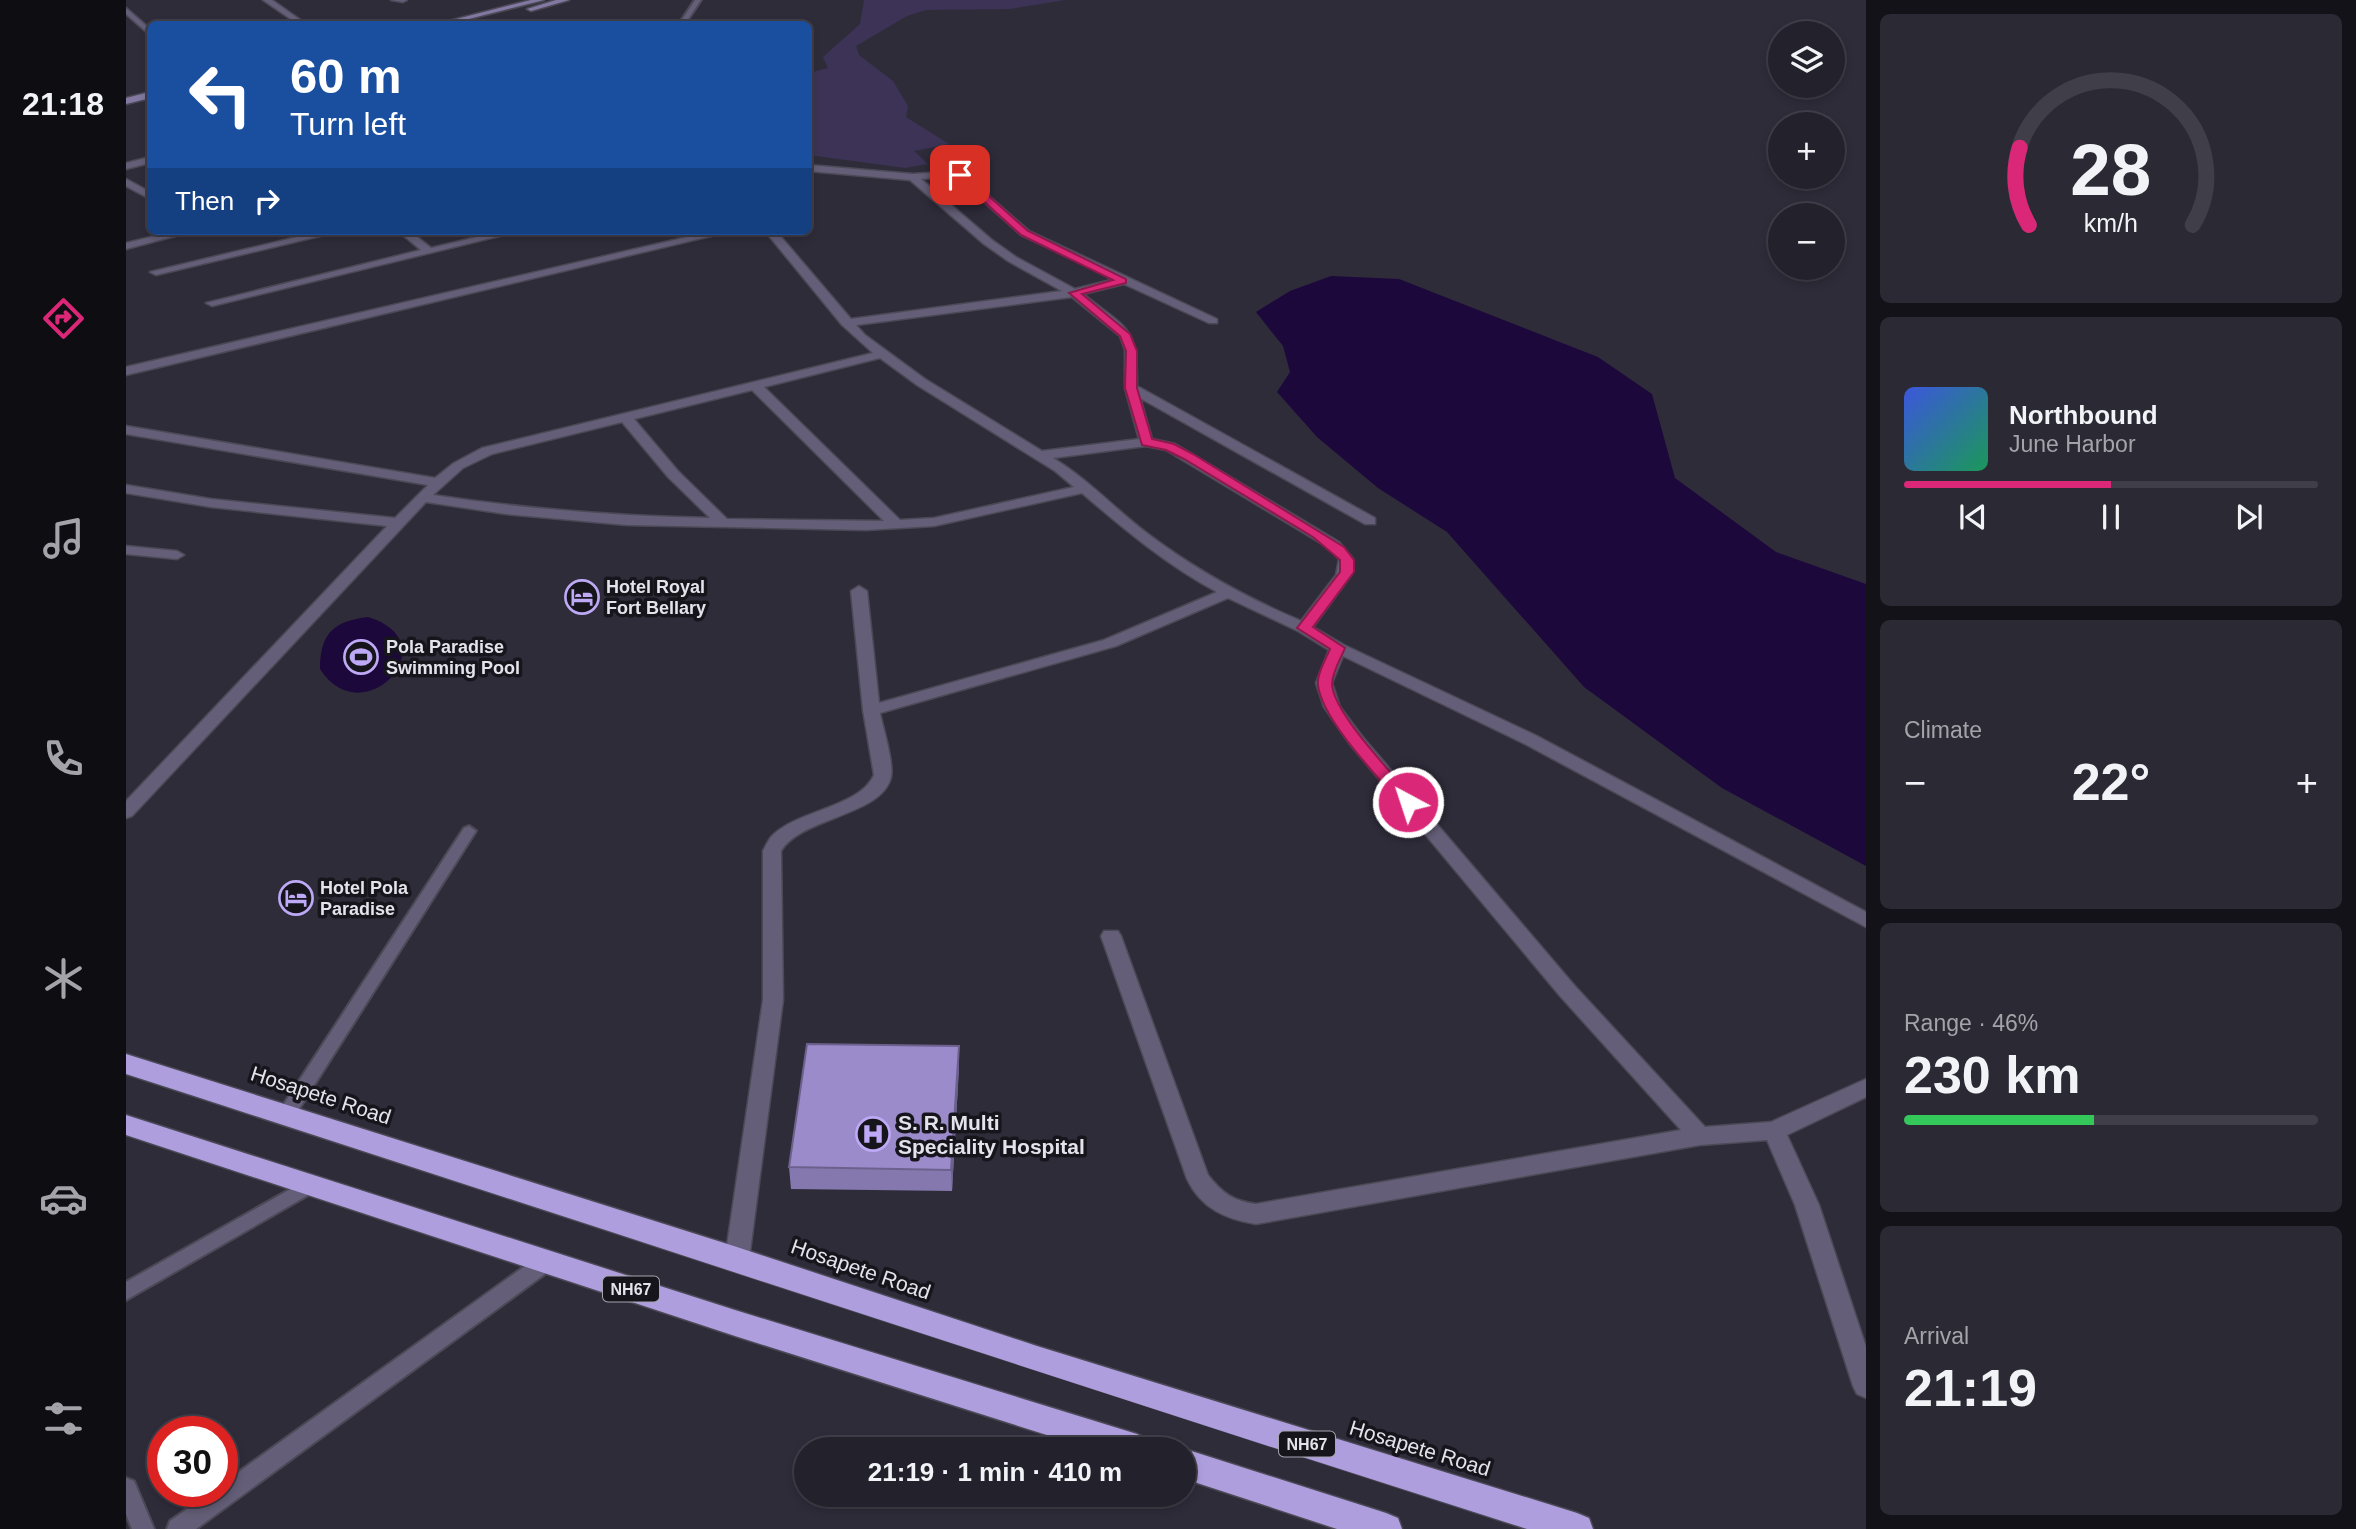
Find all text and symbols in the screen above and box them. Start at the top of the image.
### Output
map controls [1768,21,1845,280]
button: layers [1768,21,1845,98]
icon: left [175,49,266,140]
text: 60 m [290,49,402,103]
text: 21:18 [22,86,104,122]
text: Turn left [290,106,406,142]
button: + [1768,112,1845,189]
text: 28 [2071,129,2151,210]
pin [930,145,990,205]
icon: arrive [941,156,979,194]
icon: right [248,182,286,220]
text: Then [175,186,234,216]
button: − [1768,203,1845,280]
text: km/h [2084,208,2138,236]
icon: directions [39,294,88,343]
text: Northbound [2009,400,2158,430]
text: June Harbor [2009,431,2136,457]
icon: previous [1954,498,1992,536]
icon: pause [2092,498,2130,536]
icon: next [2230,498,2268,536]
icon: music [39,514,88,563]
place label: Hotel Royal Fort Bellary [606,577,706,618]
hotel icon: Hotel Royal Fort Bellary [563,578,601,616]
place label: Pola Paradise Swimming Pool [386,637,520,678]
sports icon: Pola Paradise Swimming Pool [342,638,380,676]
text: Climate [1904,717,1982,743]
icon: phone [39,734,88,783]
text: 22° [2072,753,2150,811]
text: − [1904,762,1926,804]
text: + [2296,762,2318,804]
position arrow [1371,765,1445,839]
place label: Hotel Pola Paradise [320,878,409,919]
hotel icon: Hotel Pola Paradise [277,879,315,917]
icon: climate [39,954,88,1003]
text: Range · 46% [1904,1010,2038,1036]
text: 230 km [1904,1046,2080,1104]
street label: Hosapete Road [248,1062,394,1128]
place label: S. R. Multi Speciality Hospital [898,1111,1085,1158]
hospital icon: S. R. Multi Speciality Hospital [854,1115,892,1153]
icon: car [39,1174,88,1223]
street label: Hosapete Road [788,1234,934,1304]
road number: NH67 [603,1276,659,1302]
text: Arrival [1904,1323,1969,1349]
text: 21:19 [1904,1359,2037,1417]
icon: filters [39,1394,88,1443]
speed limit sign: 30 [147,1416,238,1507]
street label: Hosapete Road [1347,1416,1493,1480]
road number: NH67 [1279,1432,1335,1456]
text: 21:19 · 1 min · 410 m [868,1457,1122,1487]

